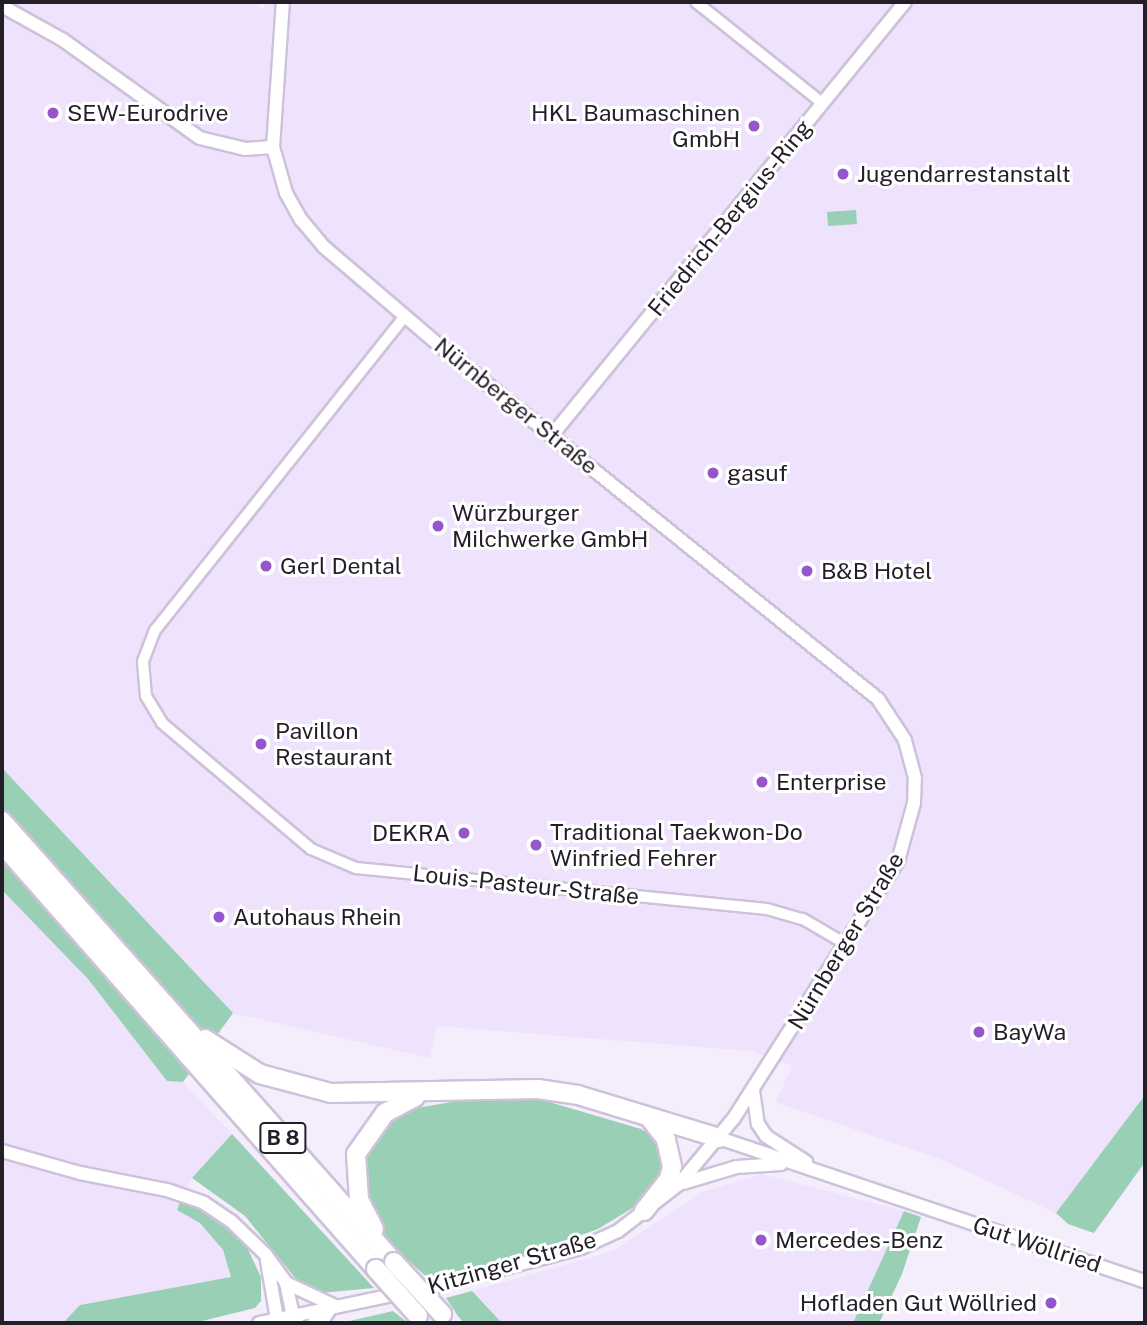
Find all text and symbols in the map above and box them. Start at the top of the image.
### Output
place label: SEW-Eurodrive [67,99,229,127]
place label: HKL Baumaschinen GmbH [531,99,740,153]
marker: SEW-Eurodrive [45,105,61,121]
street label: Friedrich-Bergius-Ring [642,114,818,322]
marker: HKL Baumaschinen GmbH [746,118,762,134]
place label: Jugendarrestanstalt [857,160,1071,188]
marker: Jugendarrestanstalt [835,166,851,182]
street label: Nürnberger Straße [429,332,603,480]
place label: gasuf [727,459,788,487]
marker: gasuf [705,465,721,481]
place label: Würzburger Milchwerke GmbH [452,499,648,553]
marker: Würzburger Milchwerke GmbH [430,518,446,534]
place label: Gerl Dental [280,552,402,580]
place label: B&B Hotel [821,557,932,585]
marker: Gerl Dental [258,558,274,574]
marker: B&B Hotel [799,563,815,579]
place label: Pavillon Restaurant [275,717,393,771]
marker: Pavillon Restaurant [253,736,269,752]
place label: Enterprise [776,768,886,796]
marker: Enterprise [754,774,770,790]
place label: Traditional Taekwon-Do Winfried Fehrer [550,818,803,872]
place label: DEKRA [372,819,450,847]
marker: DEKRA [456,825,472,841]
marker: Traditional Taekwon-Do Winfried Fehrer [528,837,544,853]
street label: Nürnberger Straße [782,847,910,1035]
street label: Louis-Pasteur-Straße [411,859,641,911]
place label: Autohaus Rhein [233,903,401,931]
marker: Autohaus Rhein [211,909,227,925]
place label: BayWa [993,1018,1066,1046]
marker: BayWa [971,1024,987,1040]
road number: B 8 [258,1120,308,1156]
street label: Gut Wöllried [969,1211,1105,1279]
street label: Kitzinger Straße [425,1226,599,1300]
place label: Mercedes-Benz [775,1226,943,1254]
marker: Mercedes-Benz [753,1232,769,1248]
place label: Hofladen Gut Wöllried [799,1289,1037,1317]
marker: Hofladen Gut Wöllried [1043,1295,1059,1311]

